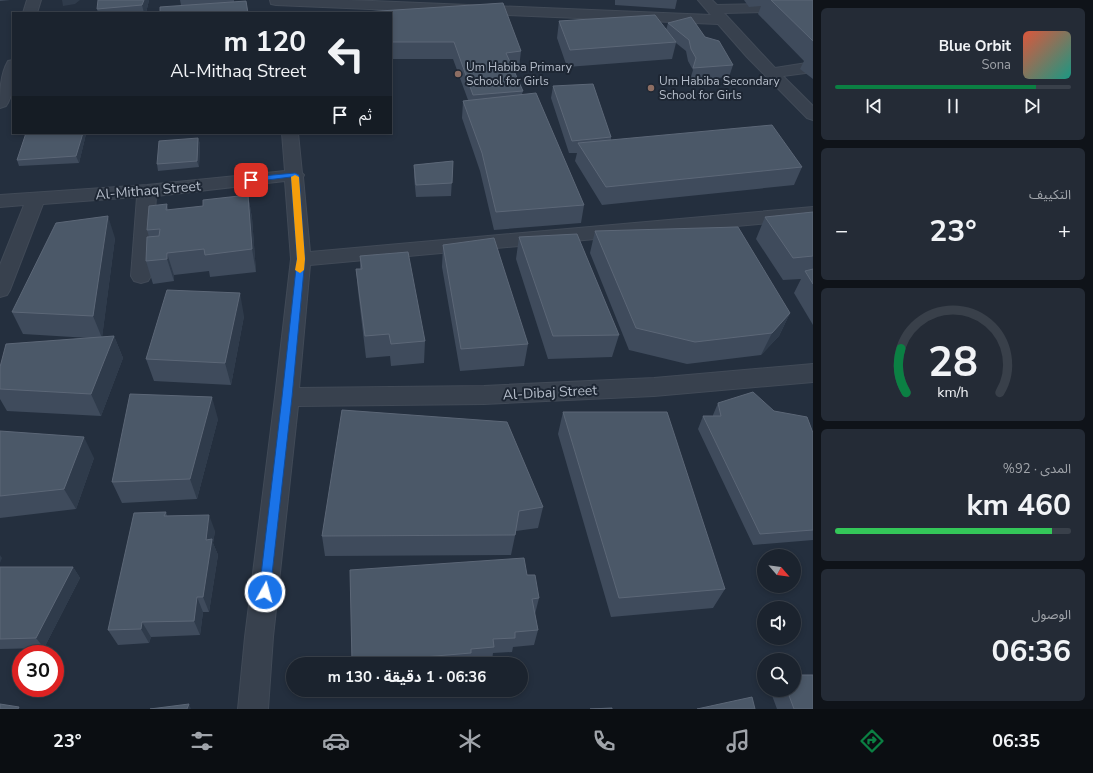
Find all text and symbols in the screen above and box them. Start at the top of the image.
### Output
text: 120 m [223,23,306,61]
icon: left [320,28,372,80]
text: Blue Orbit [939,36,1011,56]
text: Sona [982,56,1011,74]
text: Al-Mithaq Street [170,59,306,83]
place label: Um Habiba Primary School for Girls [466,59,573,89]
marker: Um Habiba Primary School for Girls [453,69,463,79]
place label: Um Habiba Secondary School for Girls [659,73,781,103]
marker: Um Habiba Secondary School for Girls [646,83,656,93]
icon: previous [863,95,885,117]
icon: pause [942,95,964,117]
icon: next [1021,95,1043,117]
icon: arrive [329,104,351,126]
text: ثم [359,105,372,125]
pin [234,163,268,197]
icon: arrive [240,169,262,191]
street label: Al-Mithaq Street [95,176,202,205]
text: التكييف [1029,186,1071,204]
text: 23° [929,211,977,252]
text: − [835,216,848,246]
text: + [1058,216,1071,246]
text: 28 [928,333,978,390]
street label: Al-Dibaj Street [502,381,598,404]
text: km/h [937,382,969,401]
text: المدى · 92% [1003,460,1071,478]
text: 460 km [967,485,1071,526]
north arrow [757,549,801,593]
map controls [757,549,801,697]
position arrow [244,571,286,613]
button: sound [757,601,801,645]
text: الوصول [1031,606,1071,624]
text: 06:36 [992,631,1071,672]
speed limit sign: 30 [12,645,64,697]
button: search [757,653,801,697]
text: 06:36 · 1 دقيقة · 130 m [328,667,486,687]
icon: filters [188,727,216,755]
icon: car [322,727,350,755]
icon: climate [456,727,484,755]
icon: phone [590,727,618,755]
icon: music [724,727,752,755]
icon: directions [858,727,886,755]
text: 23° [53,729,82,753]
text: 06:35 [992,729,1040,753]

